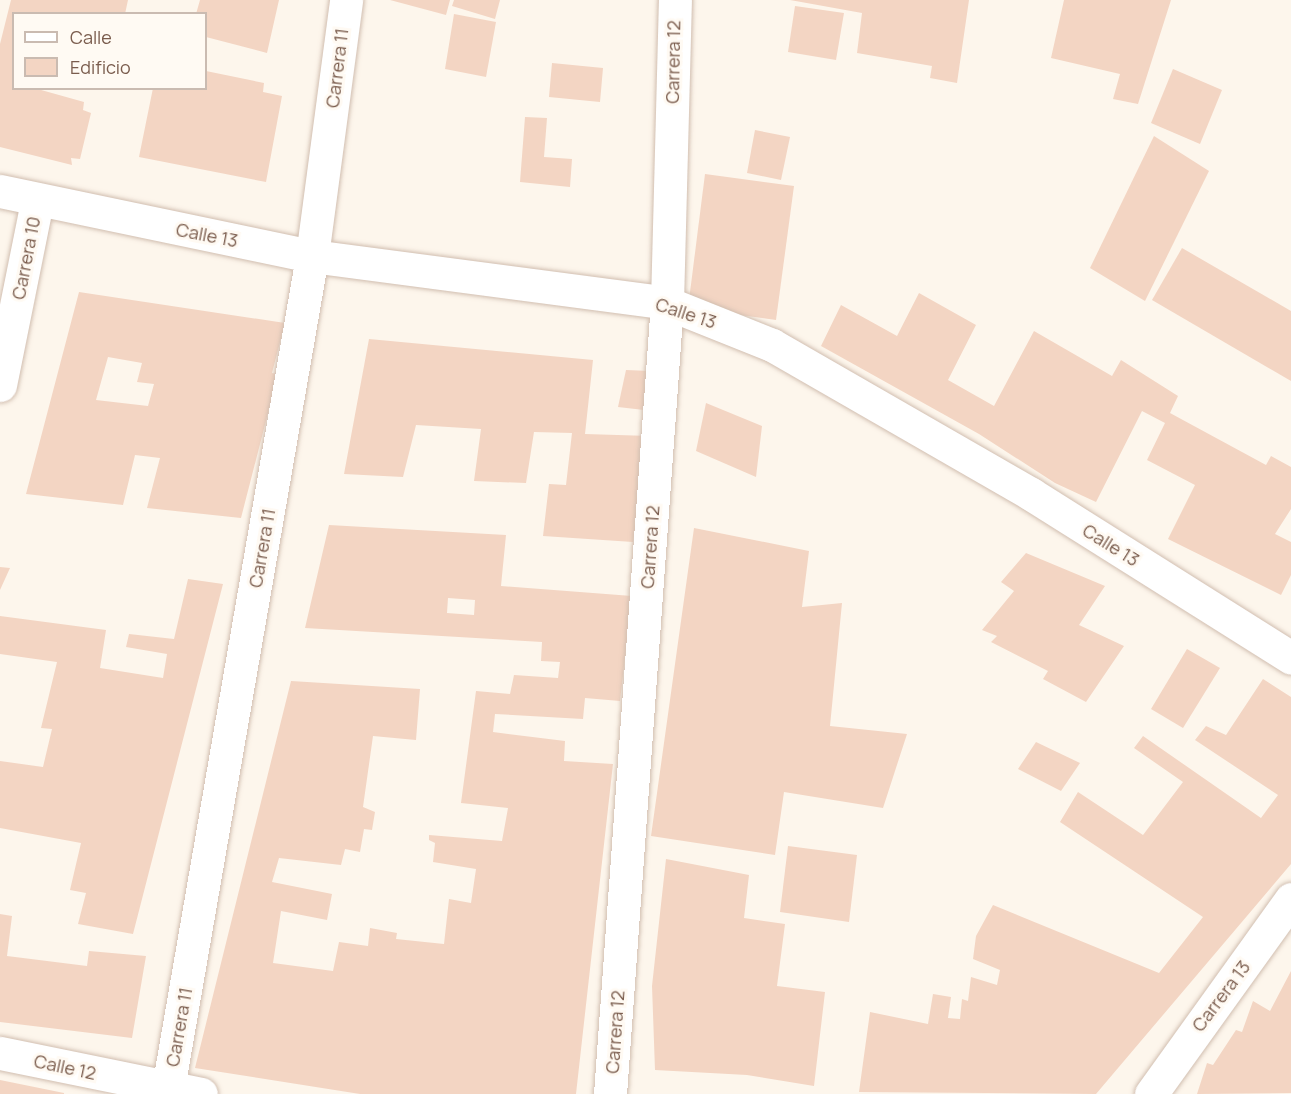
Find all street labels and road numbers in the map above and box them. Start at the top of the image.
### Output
street label: Carrera 12 [661,20,685,104]
street label: Carrera 11 [321,27,353,109]
street label: Carrera 10 [7,215,45,301]
street label: Calle 13 [174,218,240,252]
street label: Calle 13 [653,293,719,333]
street label: Carrera 12 [636,505,664,589]
street label: Carrera 11 [244,507,280,589]
street label: Calle 13 [1079,519,1143,571]
street label: Carrera 13 [1187,956,1255,1036]
street label: Carrera 11 [161,986,197,1068]
street label: Carrera 12 [601,990,629,1074]
street label: Calle 12 [32,1050,98,1084]

